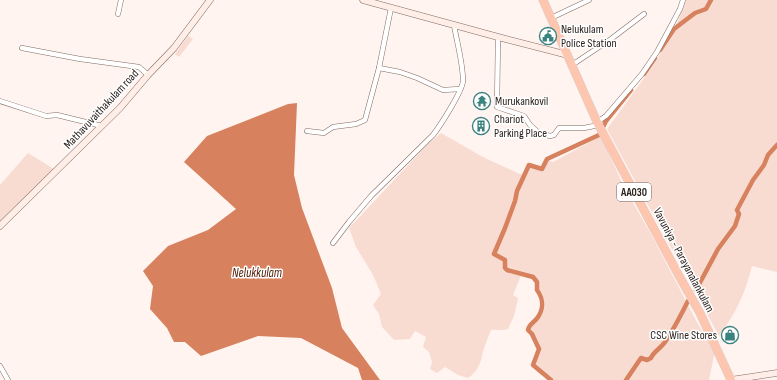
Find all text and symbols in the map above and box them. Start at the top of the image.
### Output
place label: Nelukulam Police Station [561,22,617,51]
public building icon: Nelukulam Police Station [538,26,558,46]
street label: Mathavuvaithakulam road [61,66,142,152]
temple icon: Murukankovil [472,91,492,111]
place label: Murukankovil [495,94,548,109]
place label: Chariot Parking Place [494,112,547,141]
building icon: Chariot Parking Place [471,116,491,136]
road number: AA030 [617,183,651,201]
street label: Vavuniya - Parayanalankulam [650,205,718,315]
water label: Nelukkulam [232,265,282,281]
shop icon: CSC Wine Stores [720,325,740,345]
place label: CSC Wine Stores [650,328,717,343]

